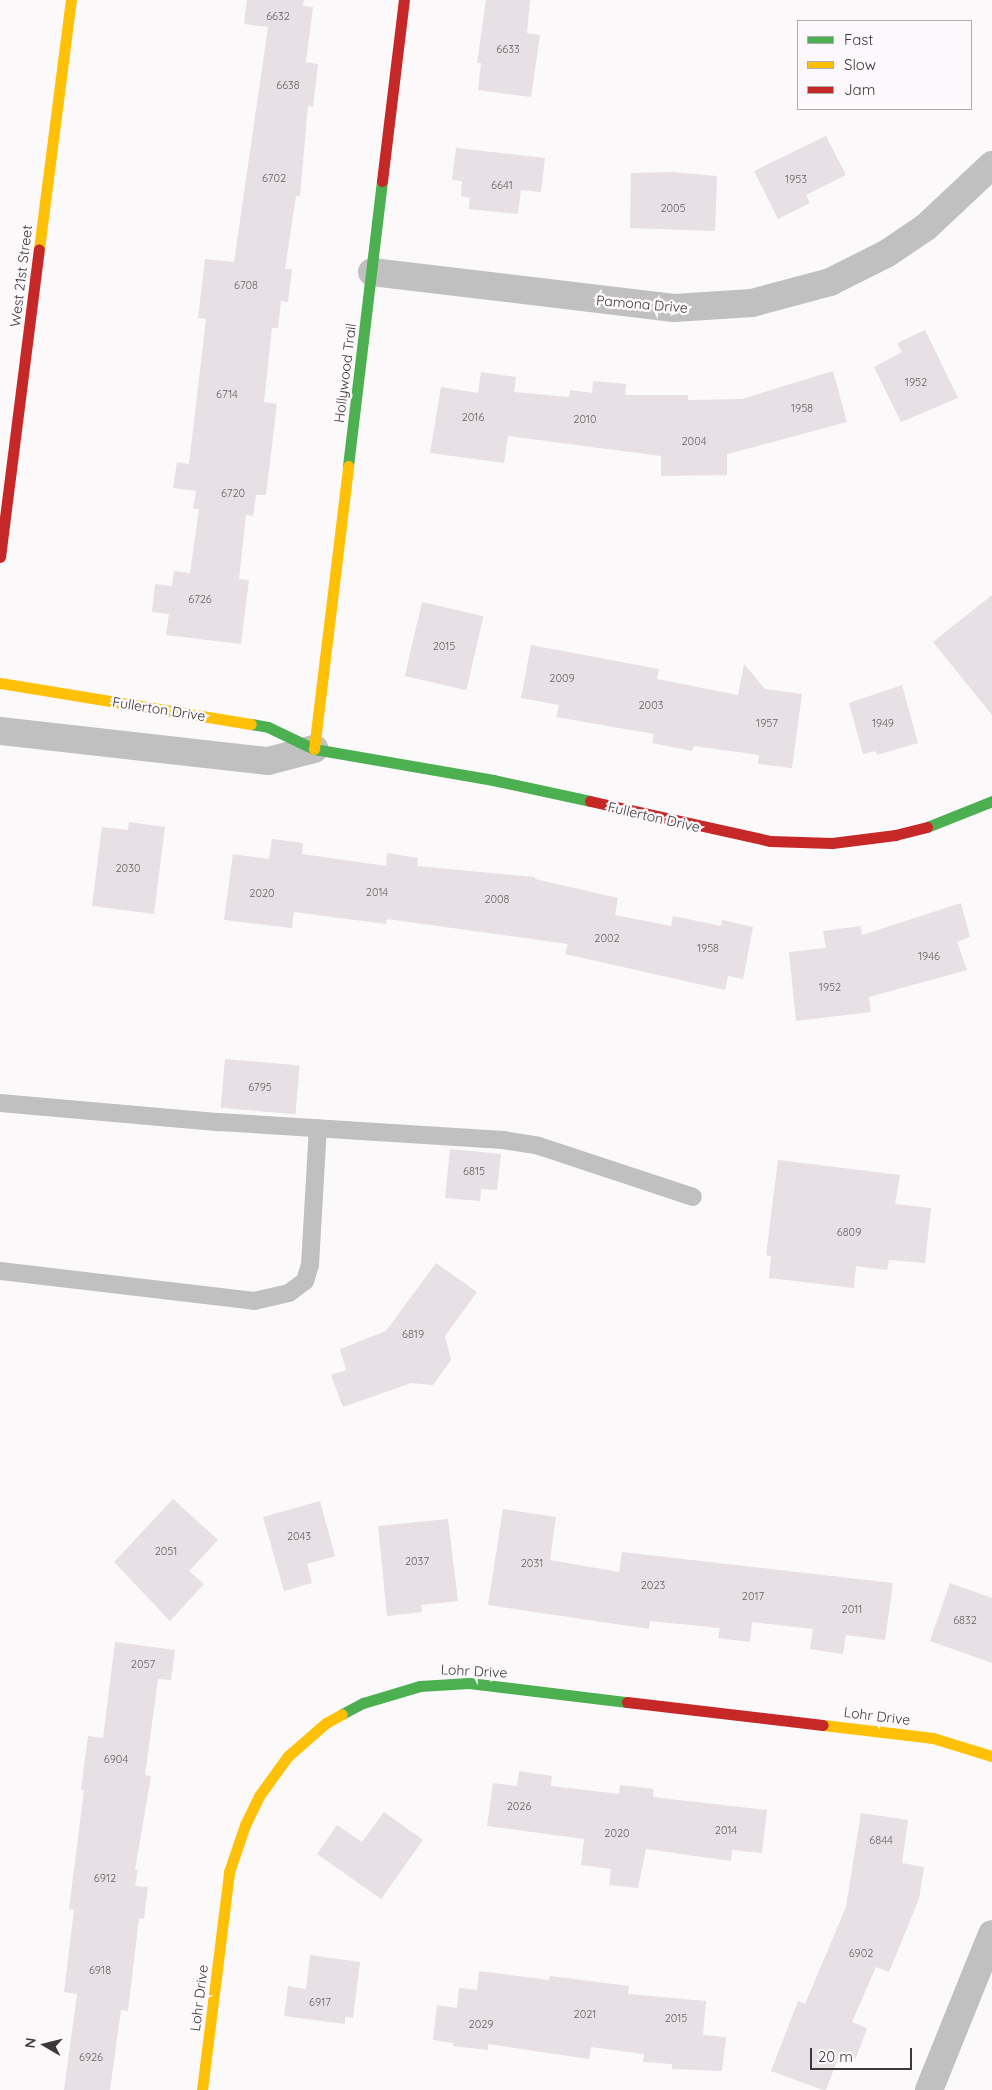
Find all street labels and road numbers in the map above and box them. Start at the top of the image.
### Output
street label: West 21st Street [6,224,36,328]
street label: Pamona Drive [595,292,689,316]
street label: Hollywood Trail [331,322,359,424]
street label: Fullerton Drive [111,693,207,725]
street label: Fullerton Drive [606,798,702,836]
street label: Lohr Drive [440,1661,508,1681]
street label: Lohr Drive [843,1704,911,1728]
street label: Lohr Drive [187,1964,211,2032]

